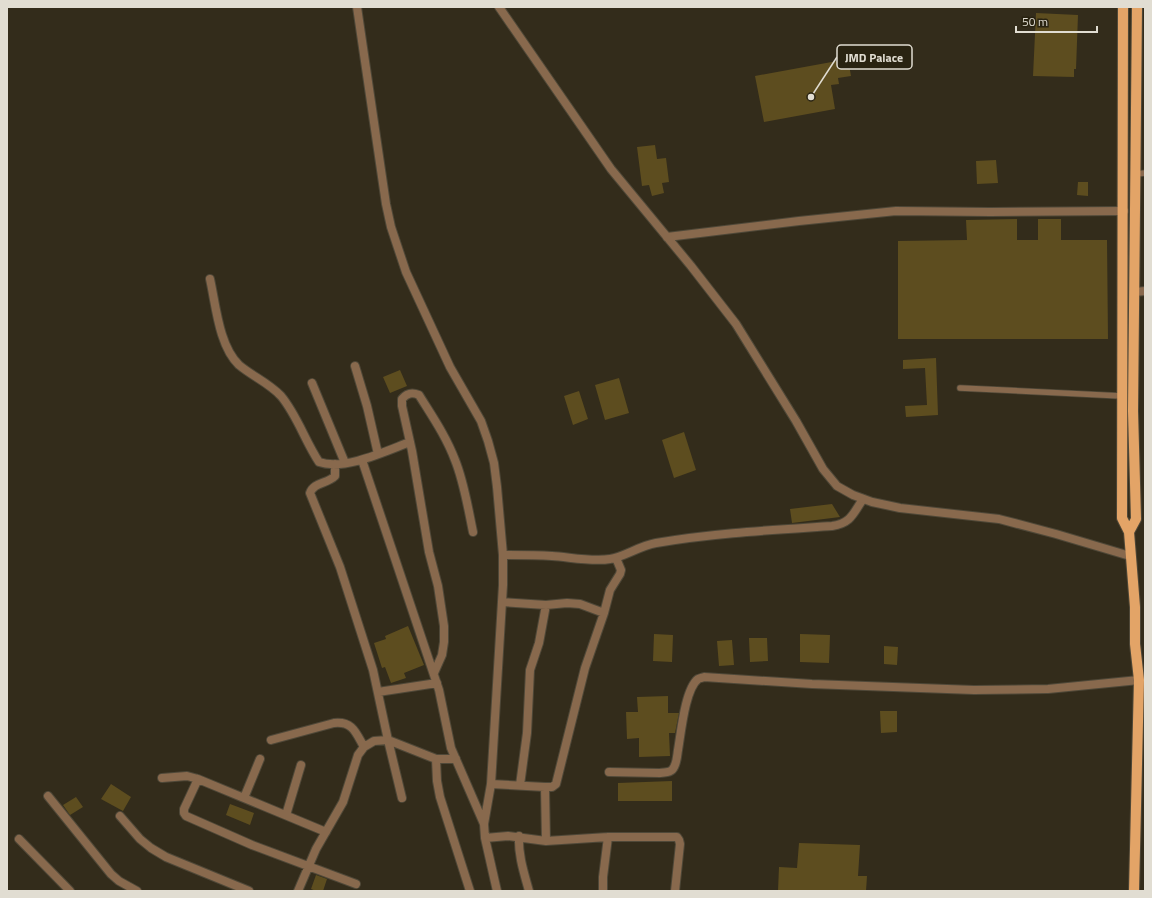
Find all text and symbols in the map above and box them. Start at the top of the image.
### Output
scale bar [1016,8,1097,34]
text: 50 m [1022,12,1048,31]
callout: JMD Palace [837,45,912,69]
text: JMD Palace [845,48,903,67]

